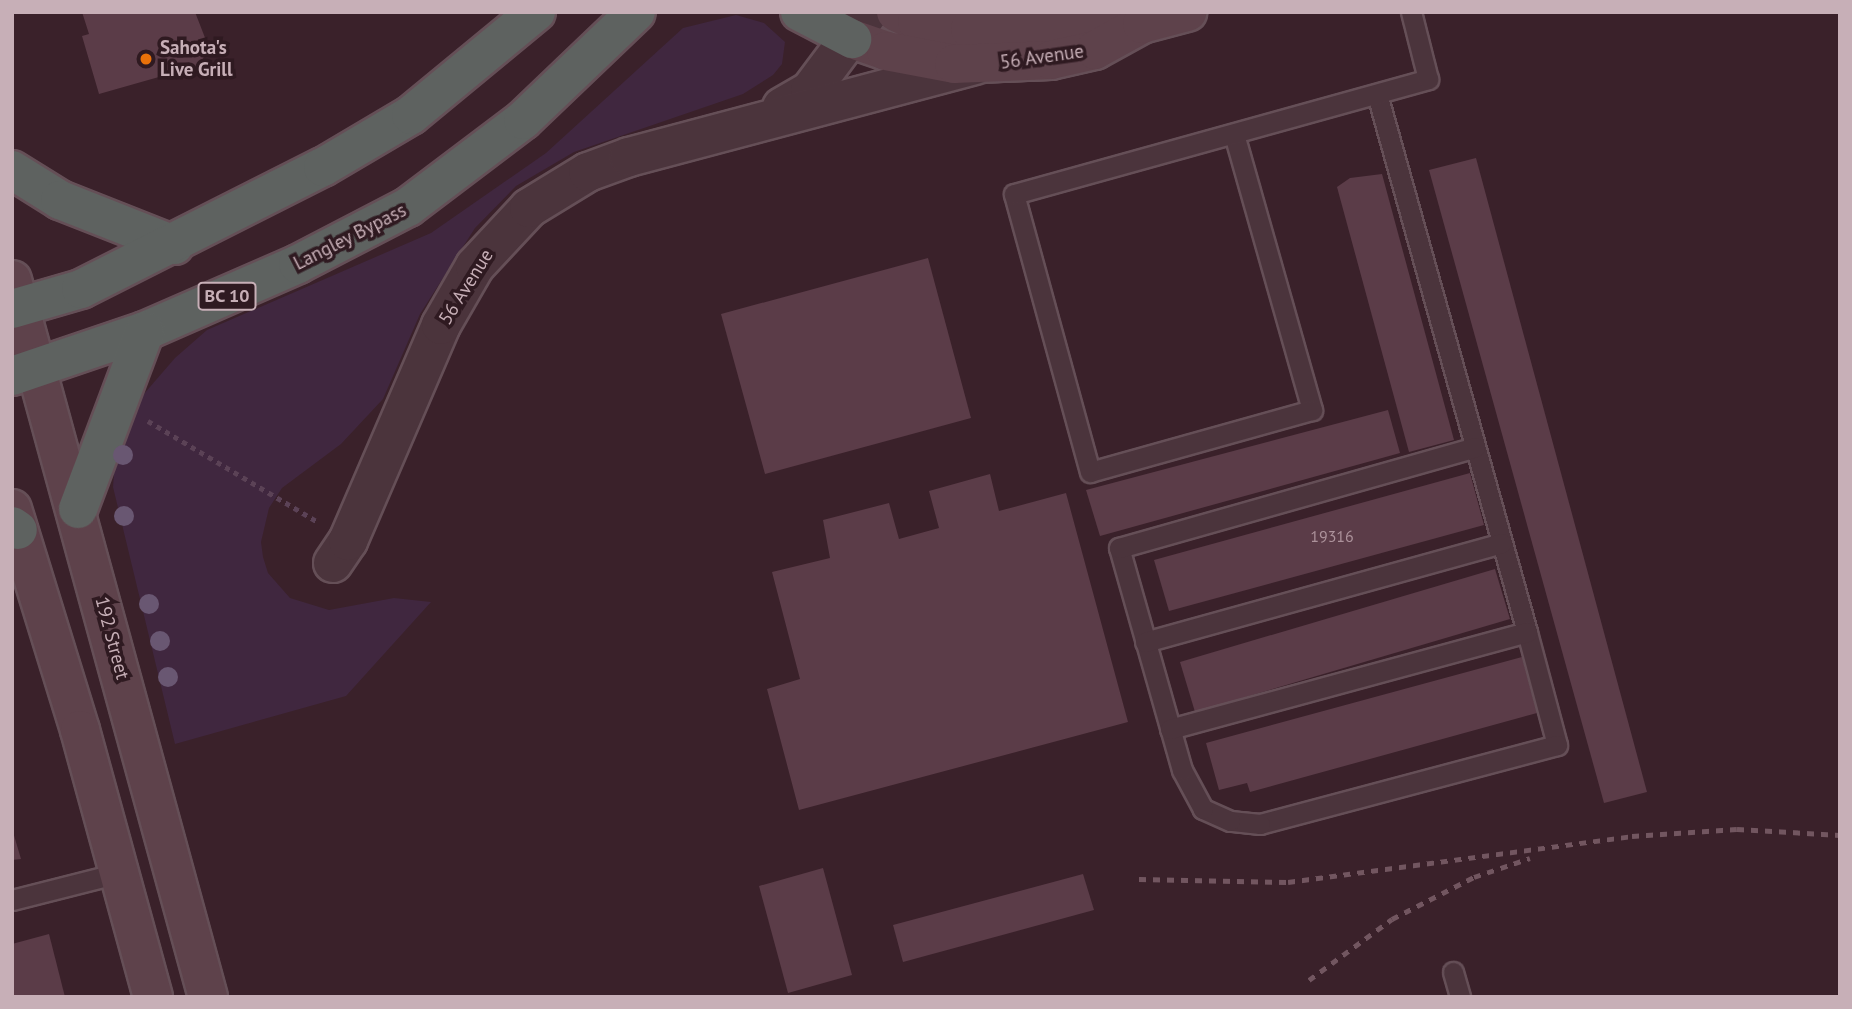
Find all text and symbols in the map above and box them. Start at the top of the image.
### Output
place label: Sahota's Live Grill [160,37,233,81]
street label: 56 Avenue [998,40,1086,74]
marker: Sahota's Live Grill [138,51,154,67]
street label: Langley Bypass [290,199,410,275]
street label: 56 Avenue [434,245,498,329]
road number: BC 10 [196,282,258,310]
house number: 19316 [1310,526,1354,546]
street label: 192 Street [90,594,134,682]

